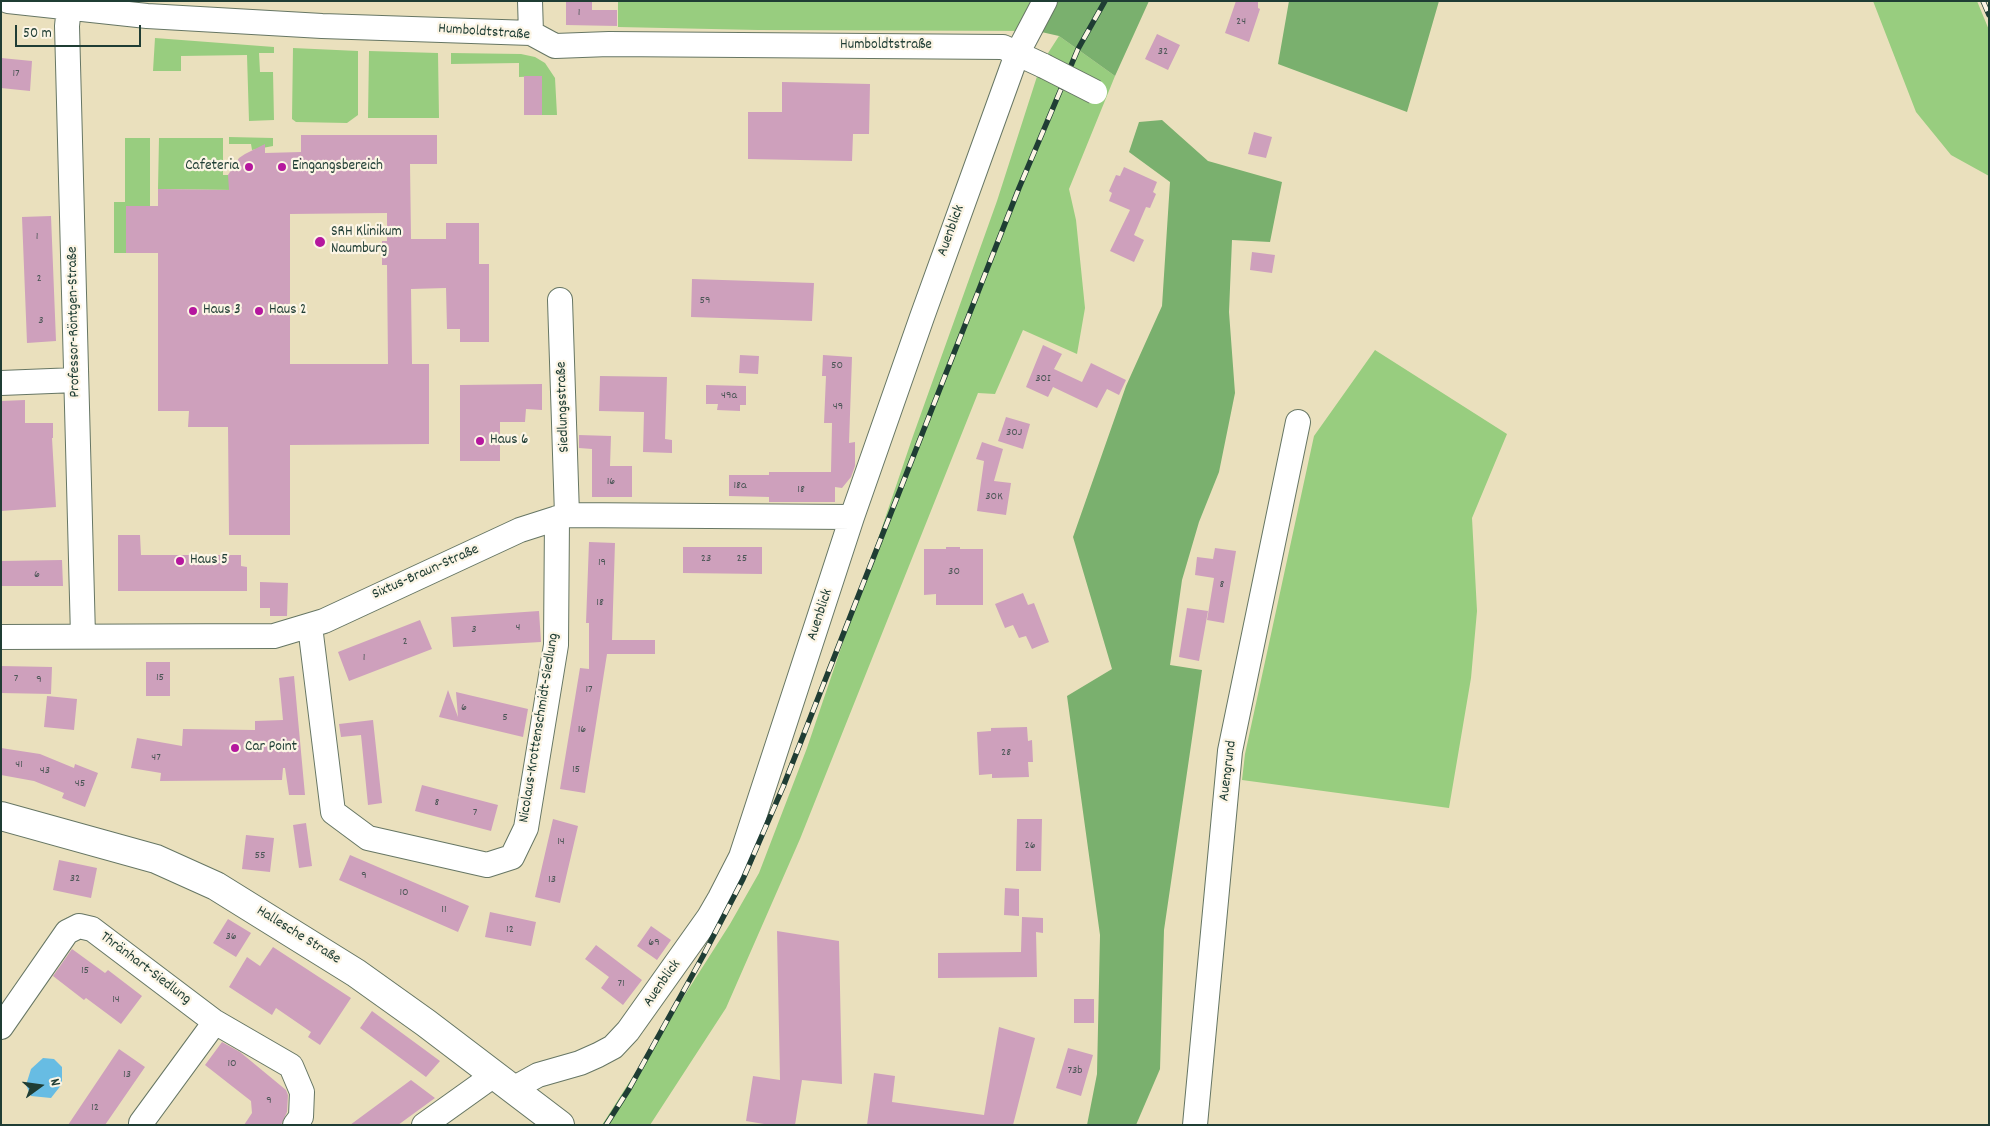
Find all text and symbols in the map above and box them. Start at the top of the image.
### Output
house number: 1 [578,6,580,20]
scale bar [18,15,144,47]
house number: 24 [1236,15,1246,29]
street label: Humboldtstraße [438,21,530,45]
text: 50 m [23,23,52,45]
street label: Humboldtstraße [840,37,932,55]
house number: 32 [1158,45,1168,59]
house number: 17 [12,67,20,81]
place label: Cafeteria [185,158,239,176]
place label: Eingangsbereich [292,158,383,176]
marker: Cafeteria [243,161,255,173]
marker: Eingangsbereich [276,161,288,173]
street label: Auenblick [934,203,970,259]
place label: SRH Klinikum Naumburg [331,224,402,259]
house number: 1 [36,230,38,244]
marker: SRH Klinikum Naumburg [313,235,327,249]
street label: Professor-Röntgen-Straße [65,246,85,398]
house number: 2 [36,272,42,286]
house number: 59 [699,294,711,308]
place label: Haus 3 [203,302,241,320]
place label: Haus 2 [269,302,306,320]
marker: Haus 3 [187,305,199,317]
marker: Haus 2 [253,305,265,317]
house number: 3 [38,314,44,328]
house number: 50 [831,359,843,373]
street label: Siedlungsstraße [553,361,575,453]
house number: 30I [1035,372,1051,386]
house number: 49a [721,389,737,403]
house number: 49 [833,400,843,414]
house number: 30J [1006,426,1022,440]
place label: Haus 6 [490,432,528,450]
marker: Haus 6 [474,435,486,447]
house number: 16 [607,475,615,489]
house number: 18a [733,479,747,493]
house number: 18 [797,483,805,497]
house number: 30K [985,490,1003,504]
street label: Sixtus-Braun-Straße [370,541,482,605]
place label: Haus 5 [190,552,228,570]
house number: 23 [701,552,711,566]
house number: 25 [737,552,747,566]
marker: Haus 5 [174,555,186,567]
house number: 19 [598,556,606,570]
house number: 30 [948,565,960,579]
house number: 6 [34,568,40,582]
house number: 8 [1220,578,1224,592]
street label: Auenblick [804,587,838,643]
house number: 18 [596,596,604,610]
house number: 4 [516,621,520,635]
house number: 3 [471,623,477,637]
street label: Nicolaus-Krottenschmidt-Siedlung [516,632,564,824]
house number: 2 [402,635,408,649]
house number: 1 [363,651,365,665]
house number: 15 [156,671,164,685]
house number: 7 [14,672,18,686]
house number: 9 [36,673,42,687]
house number: 17 [585,683,593,697]
house number: 6 [461,701,467,715]
house number: 5 [502,711,508,725]
house number: 16 [578,723,586,737]
place label: Car Point [245,739,297,757]
street label: Auengrund [1216,740,1242,802]
marker: Car Point [229,742,241,754]
house number: 28 [1001,746,1011,760]
house number: 47 [151,751,161,765]
house number: 41 [15,758,23,772]
house number: 15 [572,763,580,777]
house number: 43 [40,764,50,778]
house number: 45 [75,777,85,791]
house number: 8 [435,796,439,810]
house number: 7 [473,806,477,820]
house number: 14 [557,835,565,849]
house number: 26 [1024,839,1036,853]
house number: 55 [254,849,266,863]
house number: 9 [361,869,367,883]
house number: 32 [70,872,80,886]
house number: 13 [548,873,556,887]
house number: 10 [399,886,409,900]
street label: Hallesche Straße [252,903,344,969]
house number: 11 [441,903,447,917]
house number: 12 [506,923,514,937]
street label: Thränhart-Siedlung [96,929,194,1009]
house number: 36 [225,930,237,944]
house number: 69 [648,936,660,950]
street label: Auenblick [640,957,686,1011]
house number: 15 [81,964,89,978]
house number: 71 [617,977,625,991]
house number: 14 [112,993,120,1007]
house number: 10 [227,1057,237,1071]
north arrow [15,1061,65,1111]
house number: 73b [1067,1064,1083,1078]
house number: 13 [123,1068,131,1082]
text: N [44,1077,65,1088]
house number: 9 [266,1094,272,1108]
house number: 12 [91,1101,99,1115]

